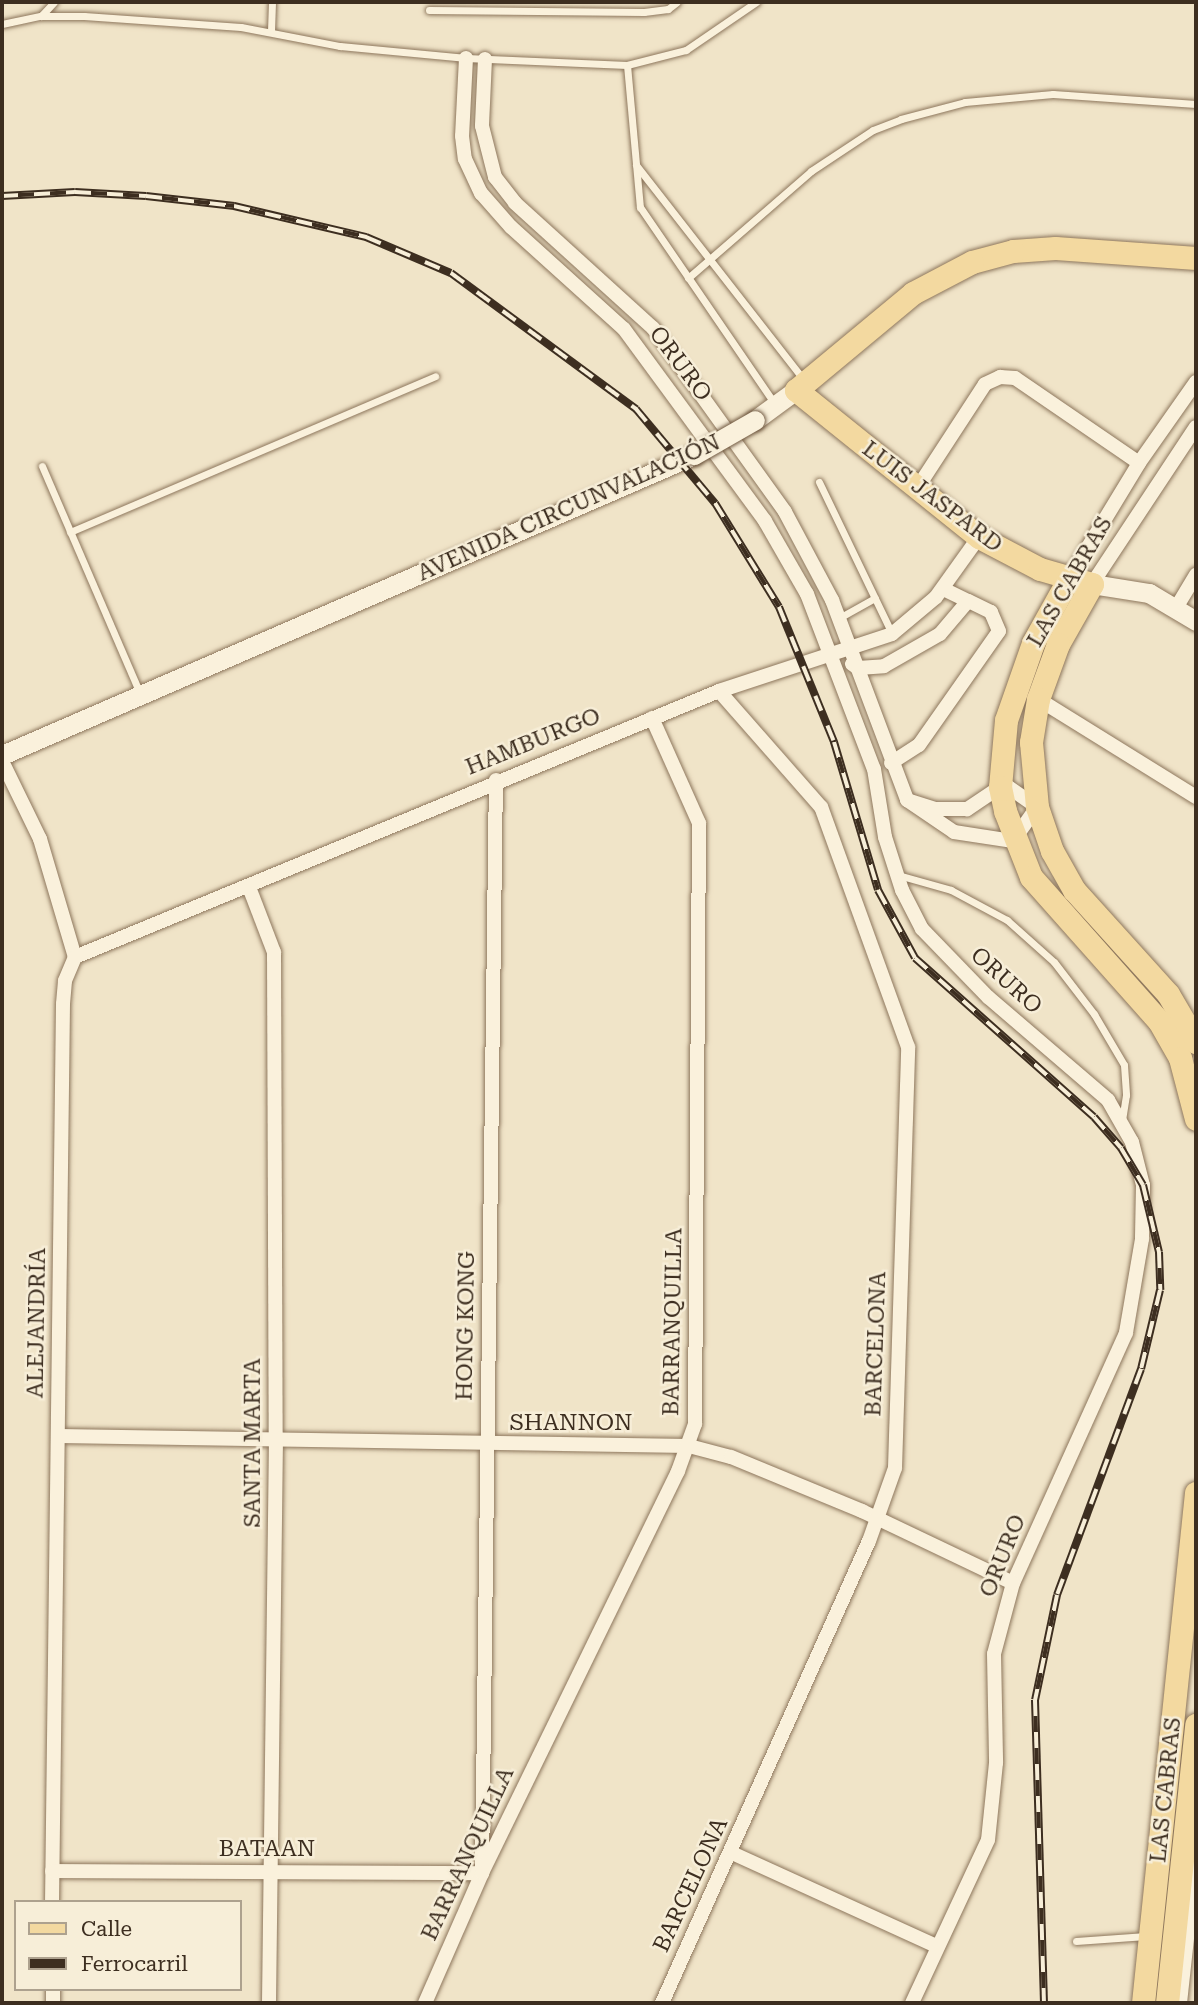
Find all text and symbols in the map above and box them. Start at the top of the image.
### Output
street label: ORURO [643,321,717,407]
street label: AVENIDA CIRCUNVALACIÓN [413,429,725,587]
street label: LUIS JASPARD [857,435,1007,559]
street label: LAS CABRAS [1022,512,1118,652]
street label: HAMBURGO [462,702,604,782]
street label: ORURO [965,942,1047,1020]
street label: BARRANQUILLA [658,1228,688,1416]
street label: ALEJANDRÍA [22,1248,52,1398]
street label: HONG KONG [451,1251,481,1401]
street label: BARCELONA [860,1271,892,1417]
street label: SANTA MARTA [239,1358,267,1528]
street label: SHANNON [509,1409,633,1437]
street label: ORURO [974,1511,1032,1601]
street label: LAS CABRAS [1145,1716,1187,1864]
street label: BARRANQUILLA [416,1763,520,1945]
street label: BARCELONA [648,1813,734,1957]
street label: BATAAN [219,1835,315,1863]
legend [14,1900,242,1991]
text: Calle [81,1917,132,1941]
text: Ferrocarril [81,1952,188,1976]

